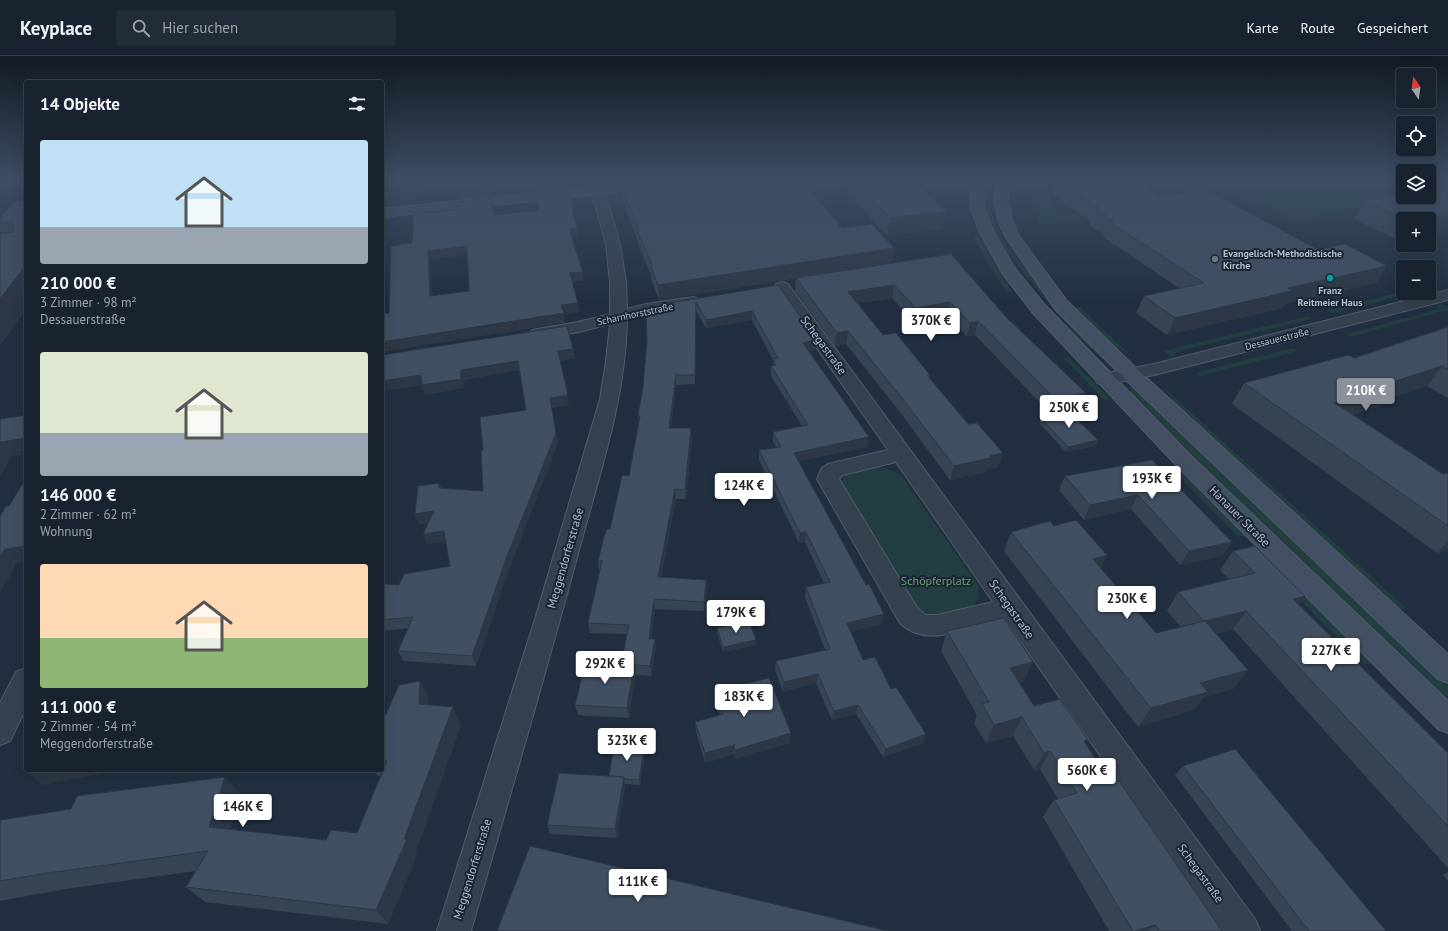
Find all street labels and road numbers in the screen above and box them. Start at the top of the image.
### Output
street label: Scharnhorststraße [596,300,674,328]
street label: Schegastraße [798,313,850,377]
street label: Dessauerstraße [1243,325,1311,353]
street label: Hanauer Straße [1206,482,1274,550]
street label: Meggendorferstraße [543,506,587,610]
street label: Schegastraße [986,576,1038,642]
street label: Meggendorferstraße [450,817,494,921]
street label: Schegastraße [1175,841,1227,905]

